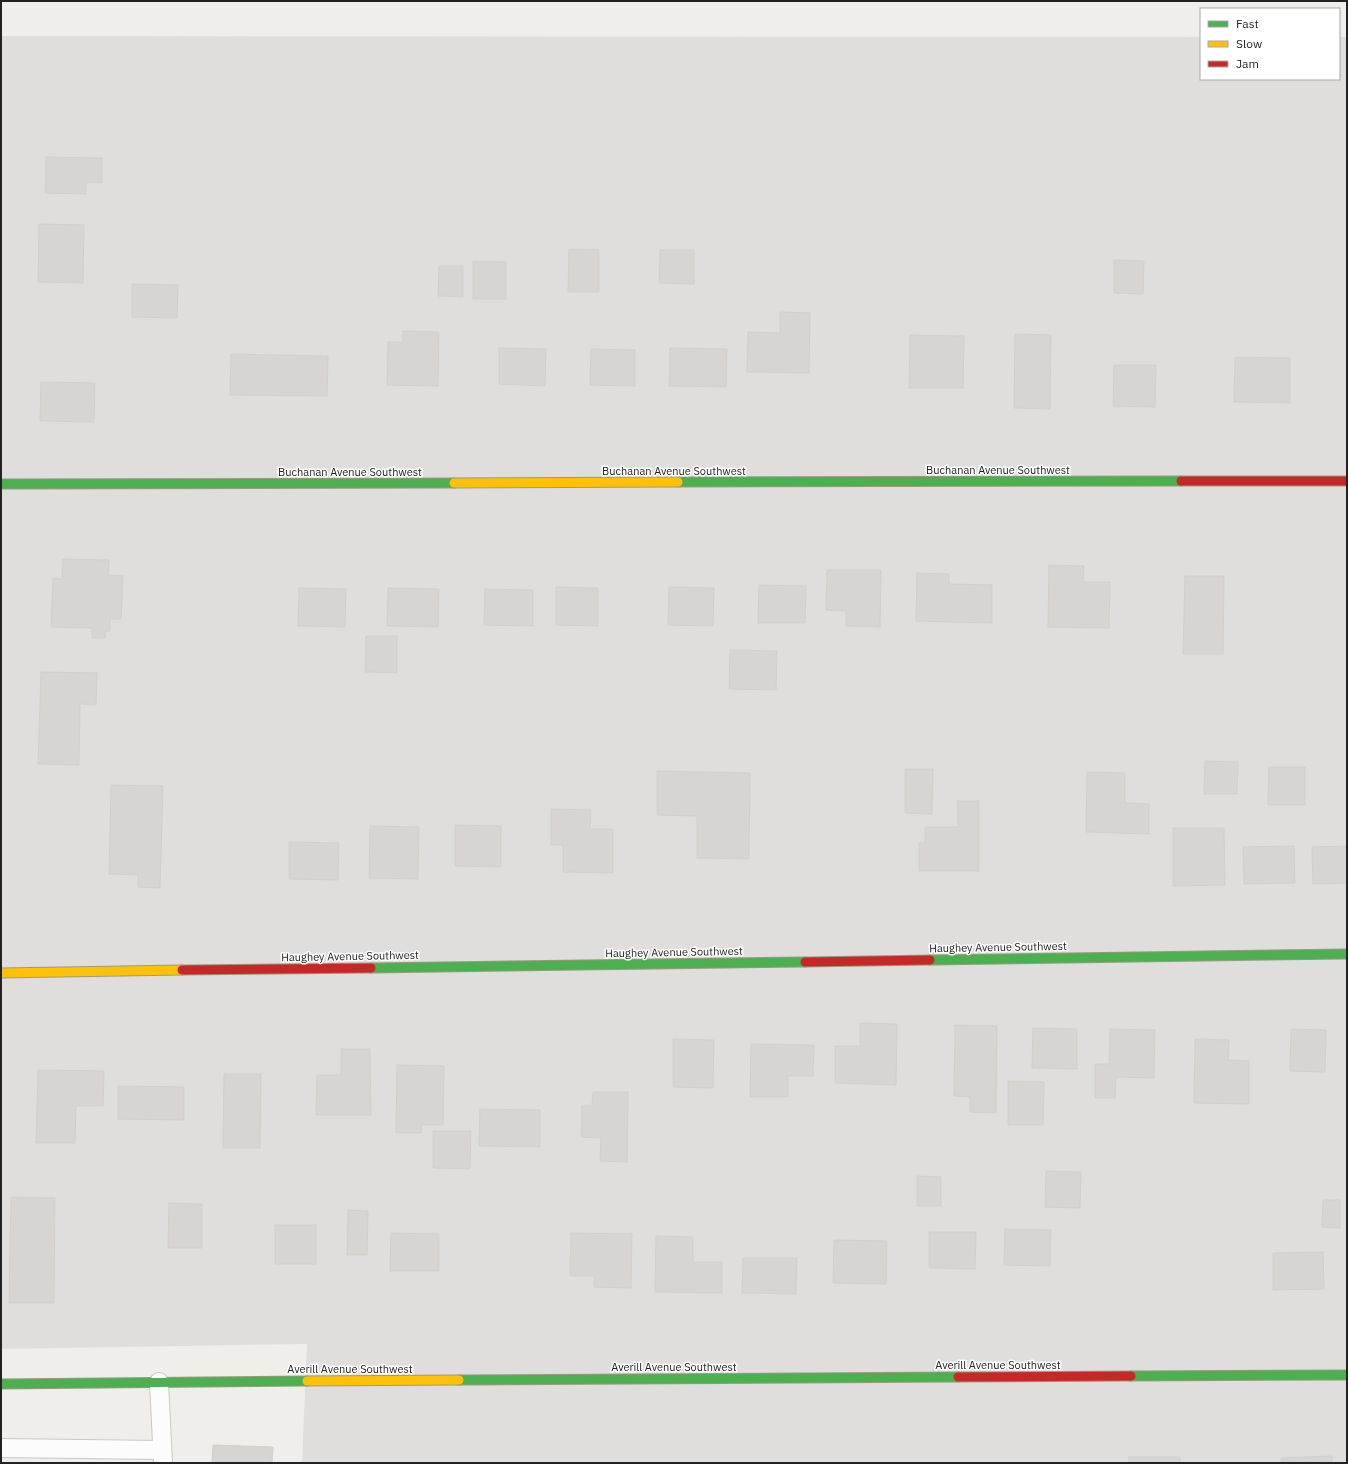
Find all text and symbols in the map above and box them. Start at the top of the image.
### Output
legend [1200,8,1340,80]
text: Fast [1236,16,1259,31]
text: Slow [1236,36,1262,51]
text: Jam [1236,56,1259,71]
street label: Buchanan Avenue Southwest [926,463,1070,477]
street label: Buchanan Avenue Southwest [602,464,746,478]
street label: Buchanan Avenue Southwest [278,465,422,479]
street label: Haughey Avenue Southwest [929,939,1067,955]
street label: Haughey Avenue Southwest [605,944,743,960]
street label: Haughey Avenue Southwest [281,948,419,964]
street label: Averill Avenue Southwest [935,1358,1061,1372]
street label: Averill Avenue Southwest [611,1360,737,1374]
street label: Averill Avenue Southwest [287,1362,413,1376]

